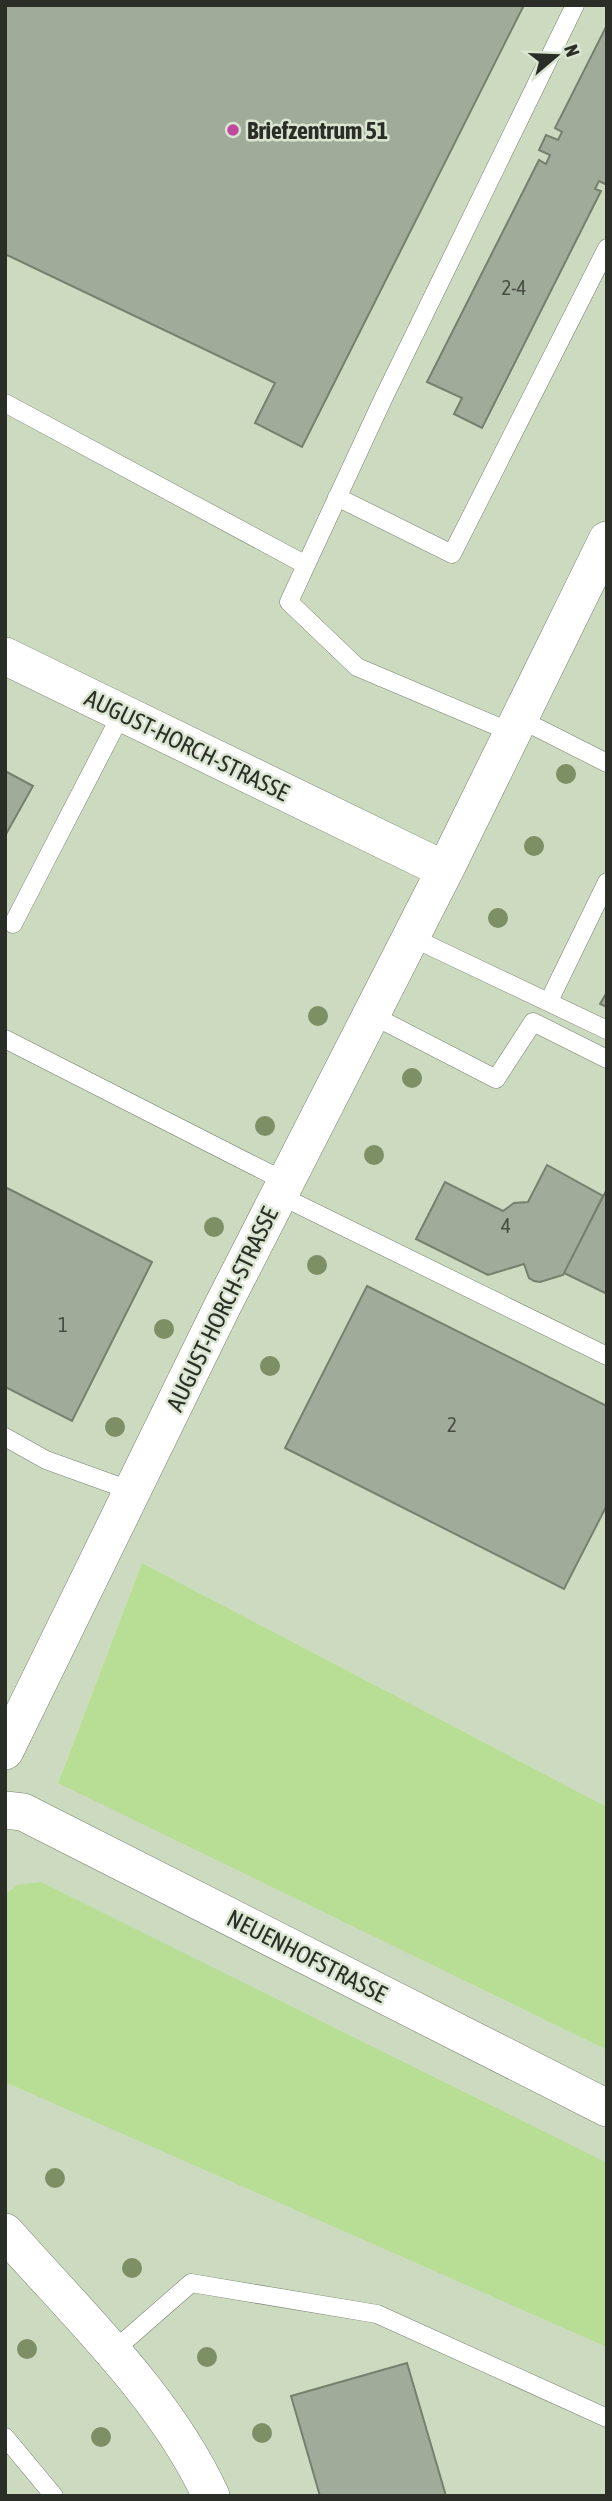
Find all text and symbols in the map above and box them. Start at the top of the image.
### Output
north arrow [521,21,591,91]
text: N [560,42,584,59]
place label: Briefzentrum 51 [247,117,388,144]
marker: Briefzentrum 51 [225,122,241,138]
house number: 2-4 [502,275,527,299]
street label: AUGUST-HORCH-STRASSE [81,684,293,806]
street label: AUGUST-HORCH-STRASSE [161,1203,283,1415]
house number: 4 [501,1213,511,1237]
house number: 1 [58,1312,68,1336]
house number: 2 [447,1412,457,1436]
street label: NEUENHOFSTRASSE [223,1904,391,2008]

